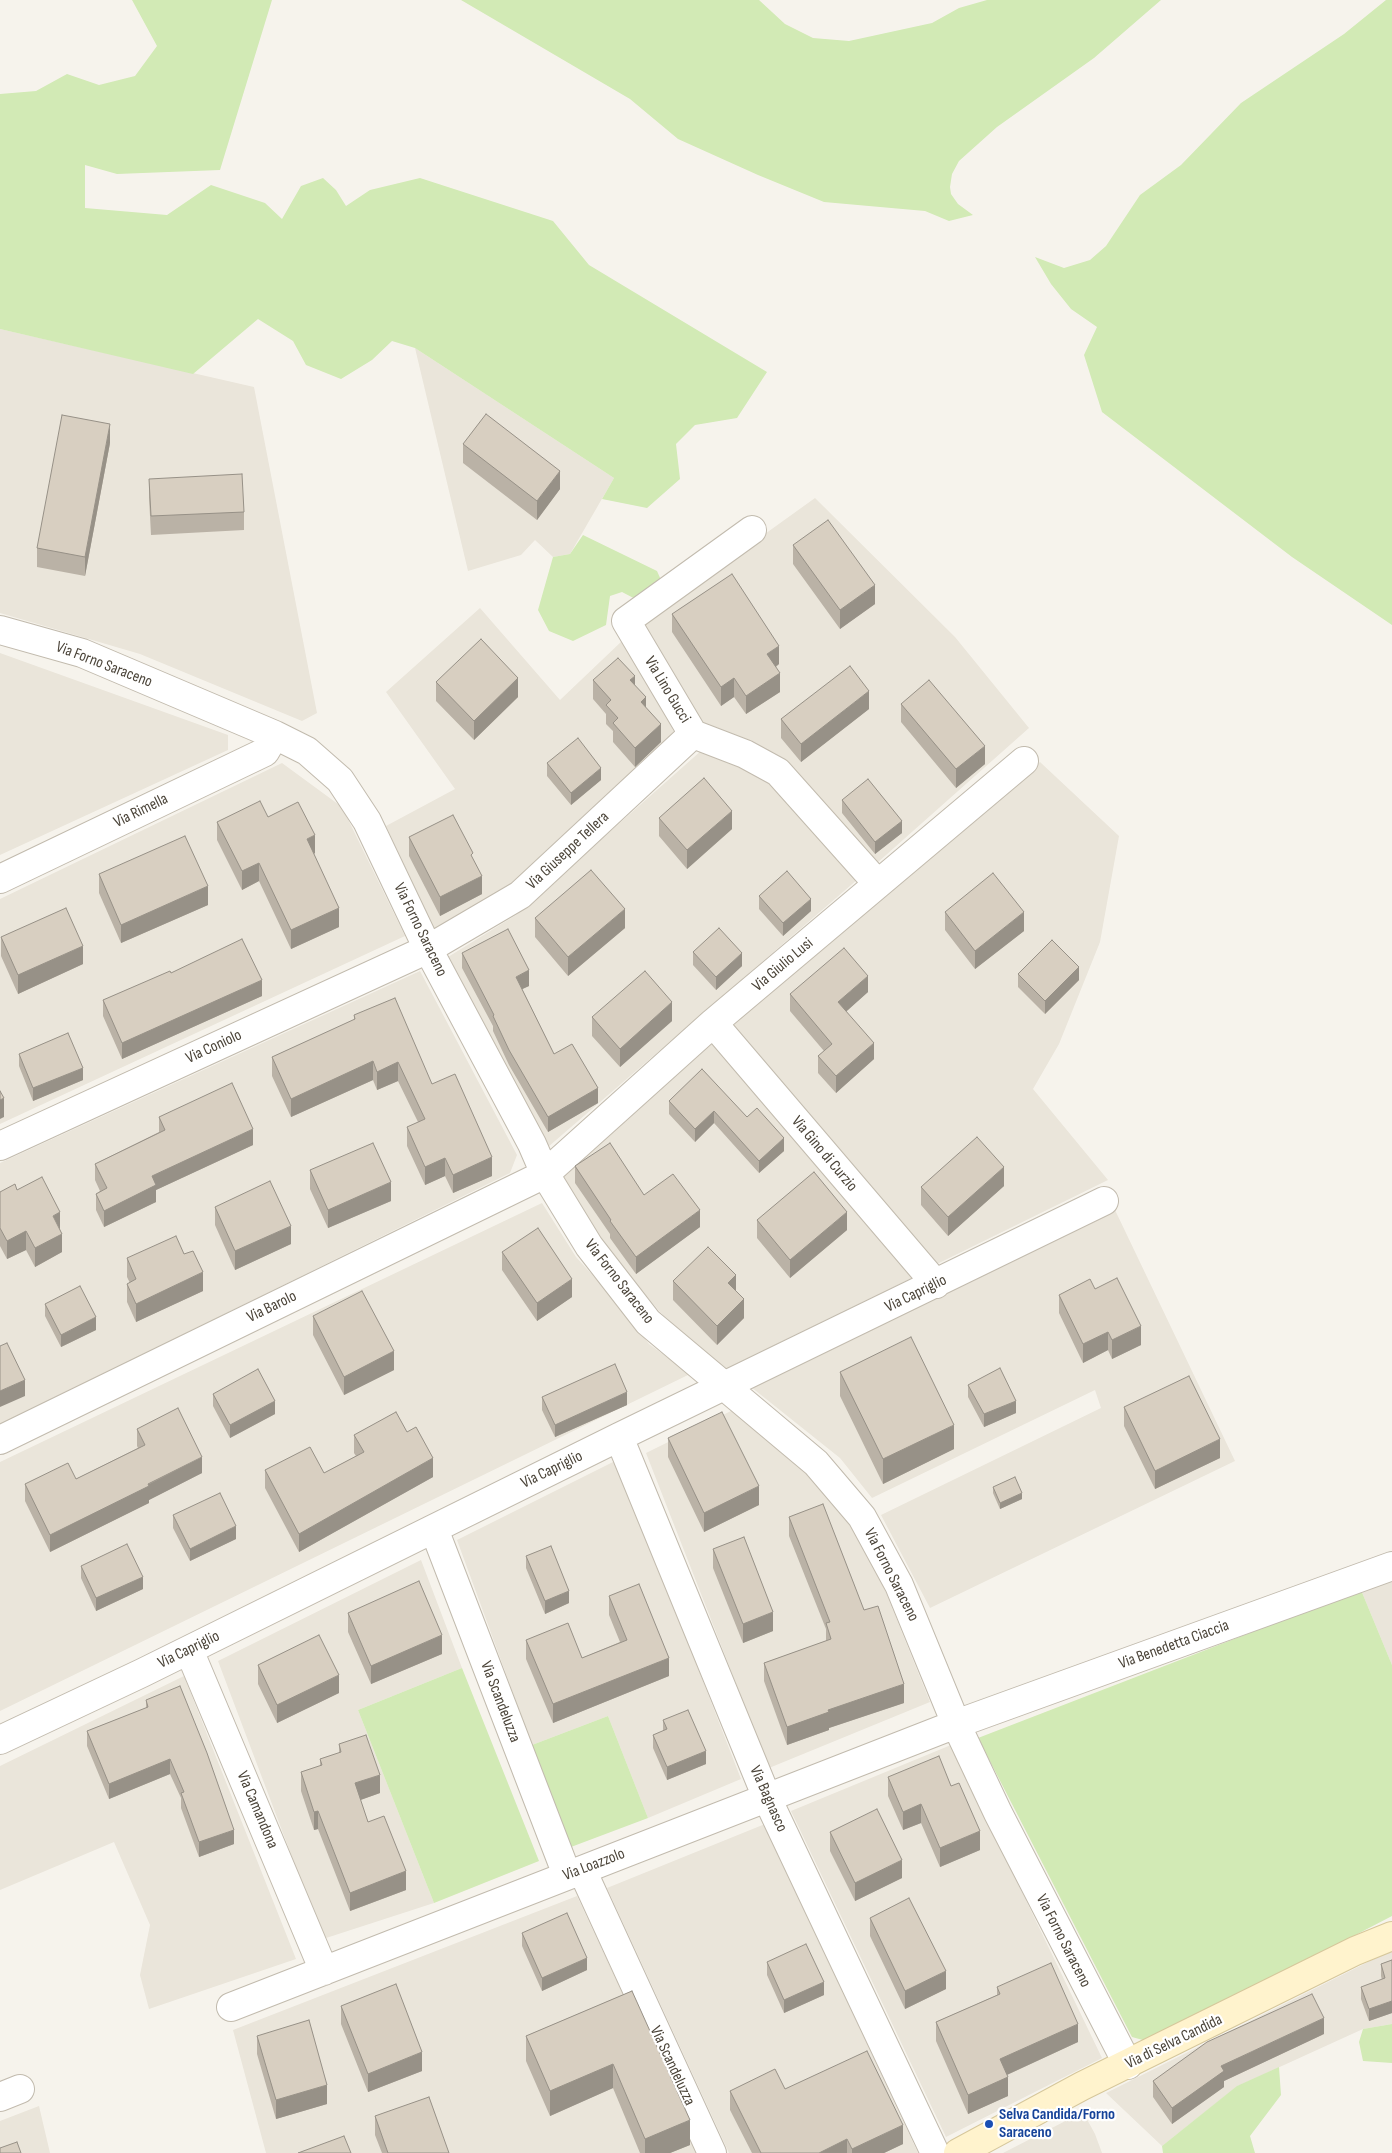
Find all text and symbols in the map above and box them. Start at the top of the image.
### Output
street label: Via Forno Saraceno [53,638,155,692]
street label: Via Lino Gucci [640,653,694,727]
street label: Via Rimella [111,790,171,832]
street label: Via Giuseppe Tellera [523,808,613,894]
street label: Via Forno Saraceno [389,880,451,980]
street label: Via Giulio Lusi [749,934,817,996]
street label: Via Coniolo [183,1026,245,1068]
street label: Via Gino di Curzio [787,1112,861,1196]
street label: Via Forno Saraceno [580,1236,658,1328]
street label: Via Capriglio [882,1271,950,1317]
street label: Via Barolo [244,1287,300,1327]
street label: Via Capriglio [518,1447,586,1493]
street label: Via Forno Saraceno [859,1525,923,1625]
street label: Via Benedetta Ciaccia [1116,1616,1232,1674]
street label: Via Capriglio [155,1627,223,1673]
street label: Via Scandeluzza [476,1659,524,1745]
street label: Via Bagnasco [745,1763,791,1835]
street label: Via Camandona [232,1768,282,1852]
street label: Via Loazzolo [560,1844,628,1886]
street label: Via Forno Saraceno [1031,1891,1095,1991]
street label: Via di Selva Candida [1123,2010,1225,2074]
street label: Via Scandeluzza [645,2023,699,2109]
place label: Selva Candida/Forno Saraceno [999,2105,1115,2143]
marker: Selva Candida/Forno Saraceno [983,2118,995,2130]

